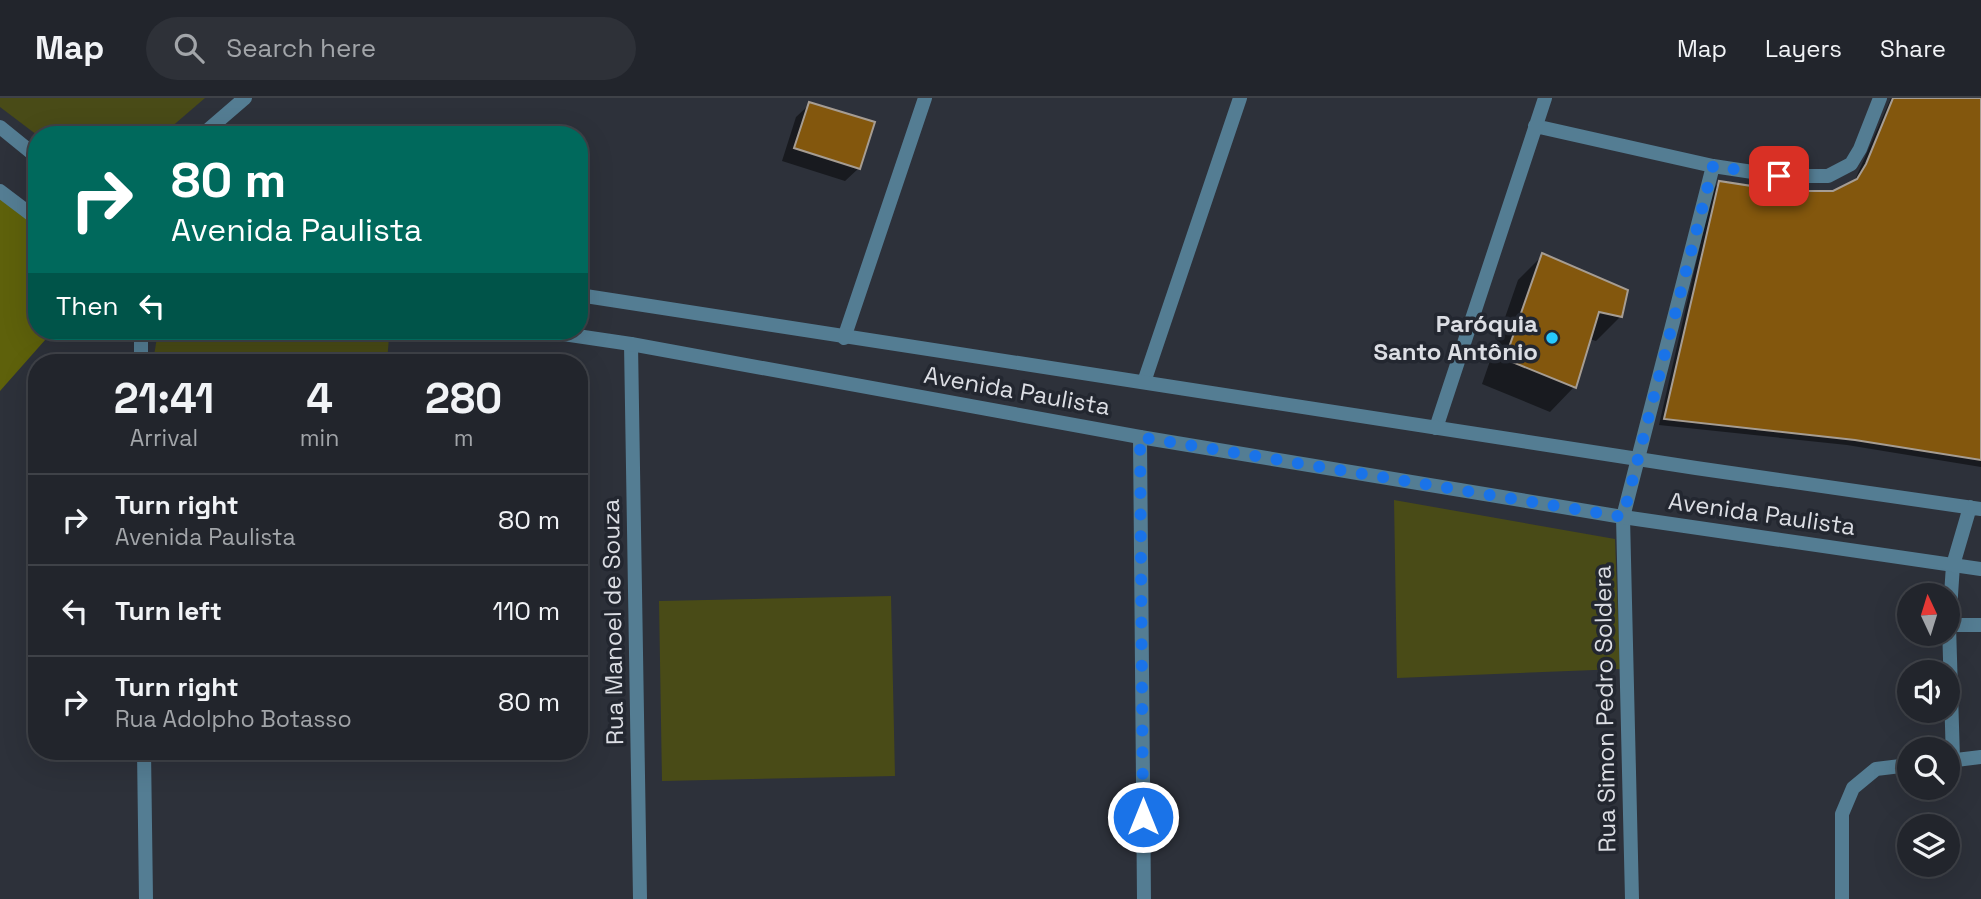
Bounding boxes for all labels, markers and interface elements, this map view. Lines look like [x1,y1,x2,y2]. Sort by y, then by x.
search box [146,17,636,80]
text: Map [35,27,104,69]
icon: search [170,29,208,67]
text: Search here [226,31,376,65]
text: Map [1677,33,1727,64]
text: Layers [1765,33,1842,64]
text: Share [1880,33,1946,64]
pin [1749,146,1809,206]
text: 80 m [171,149,286,211]
icon: right [56,154,147,245]
icon: arrive [1760,157,1798,195]
text: Avenida Paulista [171,210,422,250]
icon: left [133,287,171,325]
text: Then [56,289,119,323]
place label: Paróquia Santo Antônio [1373,308,1538,367]
marker: Paróquia Santo Antônio [1544,330,1560,346]
street label: Avenida Paulista [922,359,1113,422]
text: 21:41 [114,372,214,425]
text: 4 [306,372,333,425]
text: 280 [425,372,502,425]
text: Arrival [130,423,198,453]
text: min [300,423,339,453]
text: m [454,423,474,453]
street label: Avenida Paulista [1667,485,1858,542]
text: Turn right [115,488,239,522]
street label: Rua Manoel de Souza [595,498,630,745]
icon: right [56,501,94,539]
text: 80 m [498,503,560,537]
text: Avenida Paulista [115,522,296,552]
street label: Rua Simon Pedro Soldera [1586,565,1623,853]
north arrow [1897,583,1960,646]
map controls [1897,583,1960,877]
icon: left [56,592,94,630]
text: Turn left [115,594,222,628]
text: 110 m [493,594,560,628]
button: sound [1897,660,1960,723]
text: Turn right [115,670,239,704]
icon: right [56,683,94,721]
text: 80 m [498,685,560,719]
text: Rua Adolpho Botasso [115,704,352,734]
button: search [1897,737,1960,800]
position arrow [1106,780,1180,854]
button: layers [1897,814,1960,877]

